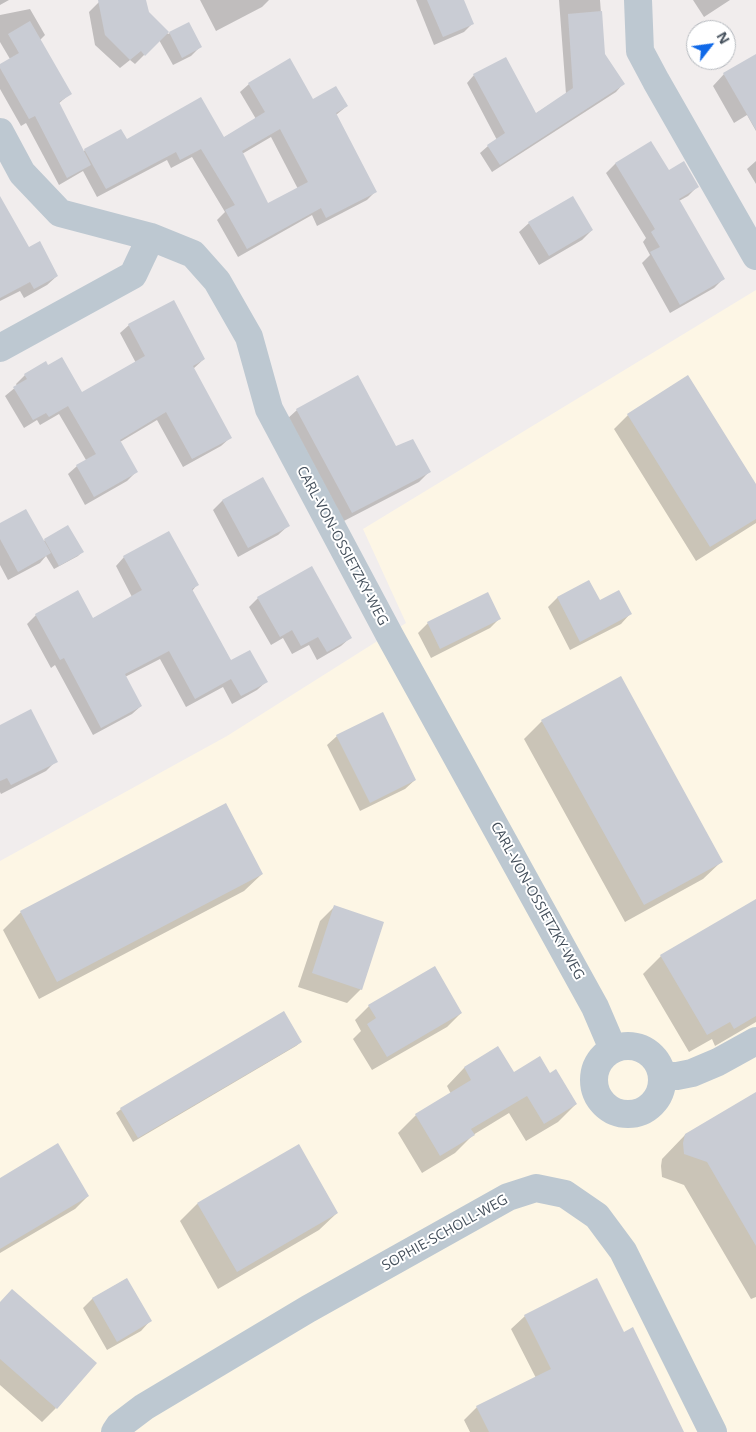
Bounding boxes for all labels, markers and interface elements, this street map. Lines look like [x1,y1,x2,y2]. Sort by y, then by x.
north arrow [686,20,736,70]
text: N [712,28,735,47]
street label: CARL-VON-OSSIETZKY-WEG [293,464,391,628]
street label: CARL-VON-OSSIETZKY-WEG [487,819,587,983]
street label: SOPHIE-SCHOLL-WEG [379,1191,511,1275]

